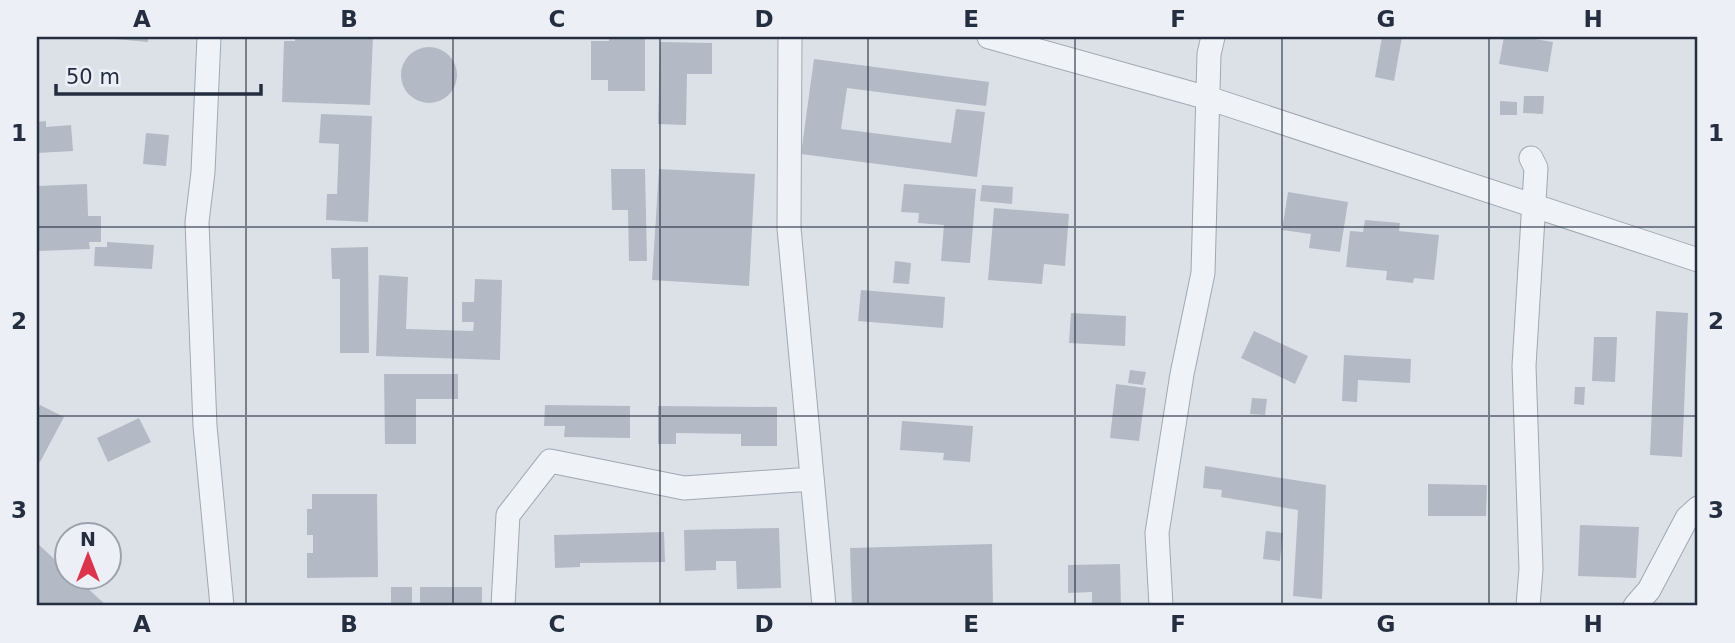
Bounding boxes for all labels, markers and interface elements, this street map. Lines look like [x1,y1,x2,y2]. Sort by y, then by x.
text: A [133,6,151,32]
text: B [340,6,358,32]
text: C [549,6,565,32]
text: D [754,6,774,32]
text: E [963,6,979,32]
text: F [1170,6,1186,32]
text: G [1377,6,1395,32]
text: H [1583,6,1603,32]
scale bar [56,52,261,96]
text: 50 m [66,65,120,89]
text: 1 [11,120,27,146]
text: 1 [1708,120,1724,146]
text: 2 [11,308,27,334]
text: 2 [1708,308,1724,334]
text: 3 [11,497,27,523]
text: 3 [1708,497,1724,523]
north arrow [52,520,122,590]
text: N [80,528,96,550]
text: A [133,611,151,637]
text: B [340,611,358,637]
text: C [549,611,565,637]
text: D [754,611,774,637]
text: E [963,611,979,637]
text: F [1170,611,1186,637]
text: G [1377,611,1395,637]
text: H [1583,611,1603,637]

